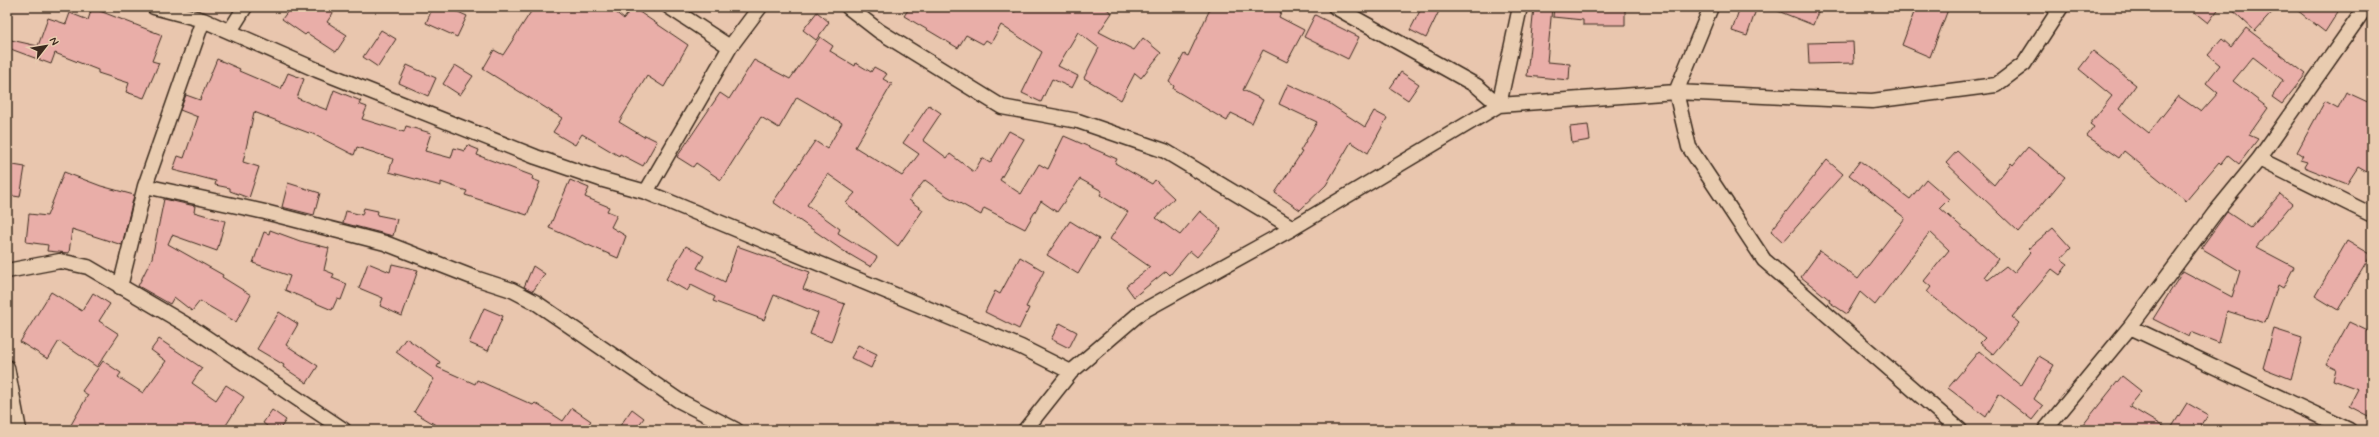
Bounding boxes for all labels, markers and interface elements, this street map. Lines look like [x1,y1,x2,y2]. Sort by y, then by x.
north arrow [26,26,66,66]
text: N [46,35,62,48]

